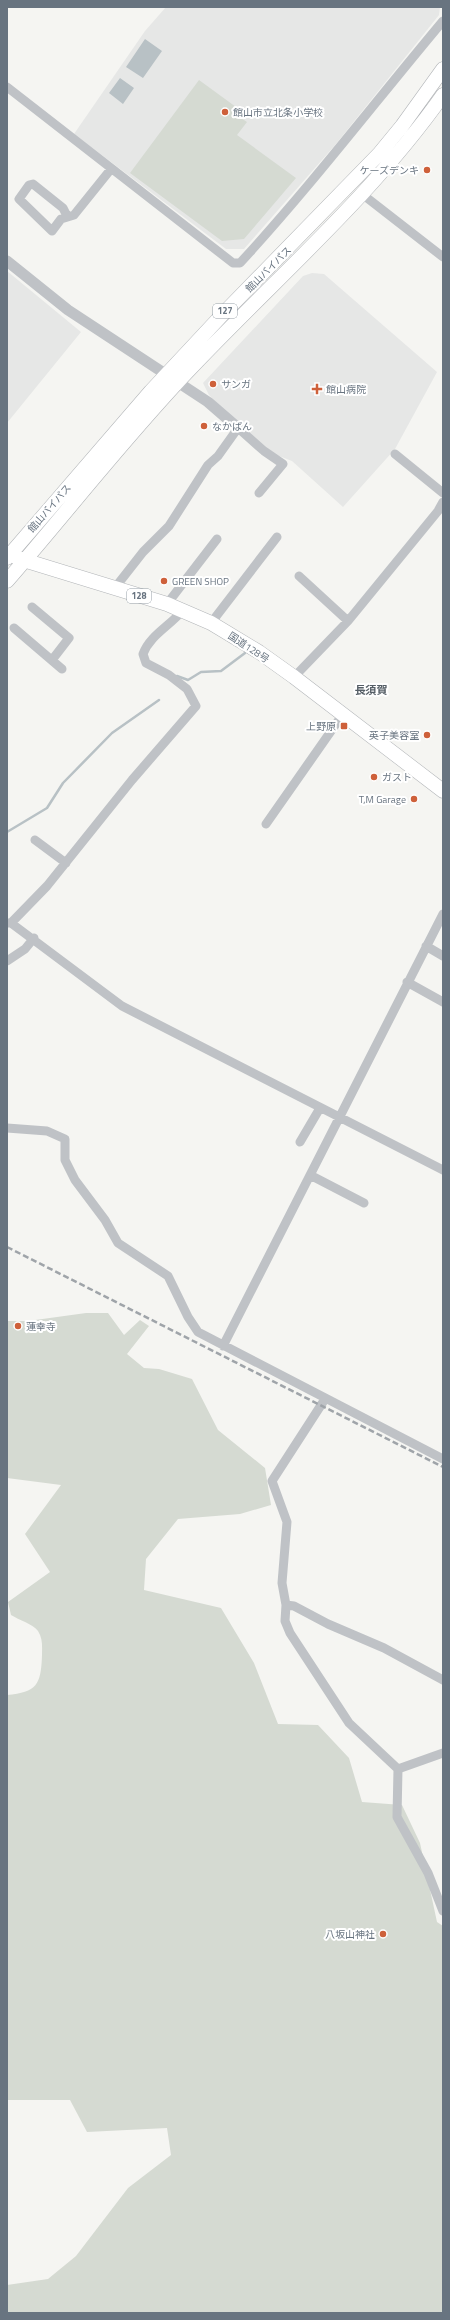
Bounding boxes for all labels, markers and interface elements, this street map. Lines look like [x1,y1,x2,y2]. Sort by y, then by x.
place label: 館山市立北条小学校 [233,105,323,120]
marker: 館山市立北条小学校 [220,107,230,117]
place label: ケーズデンキ [360,163,419,178]
marker: ケーズデンキ [422,165,432,175]
street label: 館山バイパス [242,243,295,296]
road number: 127 [213,304,237,318]
place label: サンガ [221,377,251,392]
marker: サンガ [208,379,218,389]
place label: 館山病院 [326,382,366,397]
marker: 館山病院 [311,383,323,395]
place label: なかぱん [212,419,252,434]
marker: なかぱん [199,421,209,431]
street label: 館山バイパス [24,481,75,536]
place label: GREEN SHOP [172,574,229,589]
marker: GREEN SHOP [159,576,169,586]
road number: 128 [127,589,151,603]
street label: 国道128号 [225,628,272,666]
district label: 長須賀 [355,682,388,698]
place label: 上野原 [306,719,336,734]
marker: 上野原 [339,721,349,731]
place label: 英子美容室 [369,728,419,743]
marker: 英子美容室 [422,730,432,740]
place label: ガスト [382,770,412,785]
marker: ガスト [369,772,379,782]
place label: T,M Garage [359,792,406,807]
marker: T,M Garage [409,794,419,804]
place label: 蓮幸寺 [26,1319,56,1334]
marker: 蓮幸寺 [13,1321,23,1331]
place label: 八坂山神社 [325,1927,375,1942]
marker: 八坂山神社 [378,1929,388,1939]

